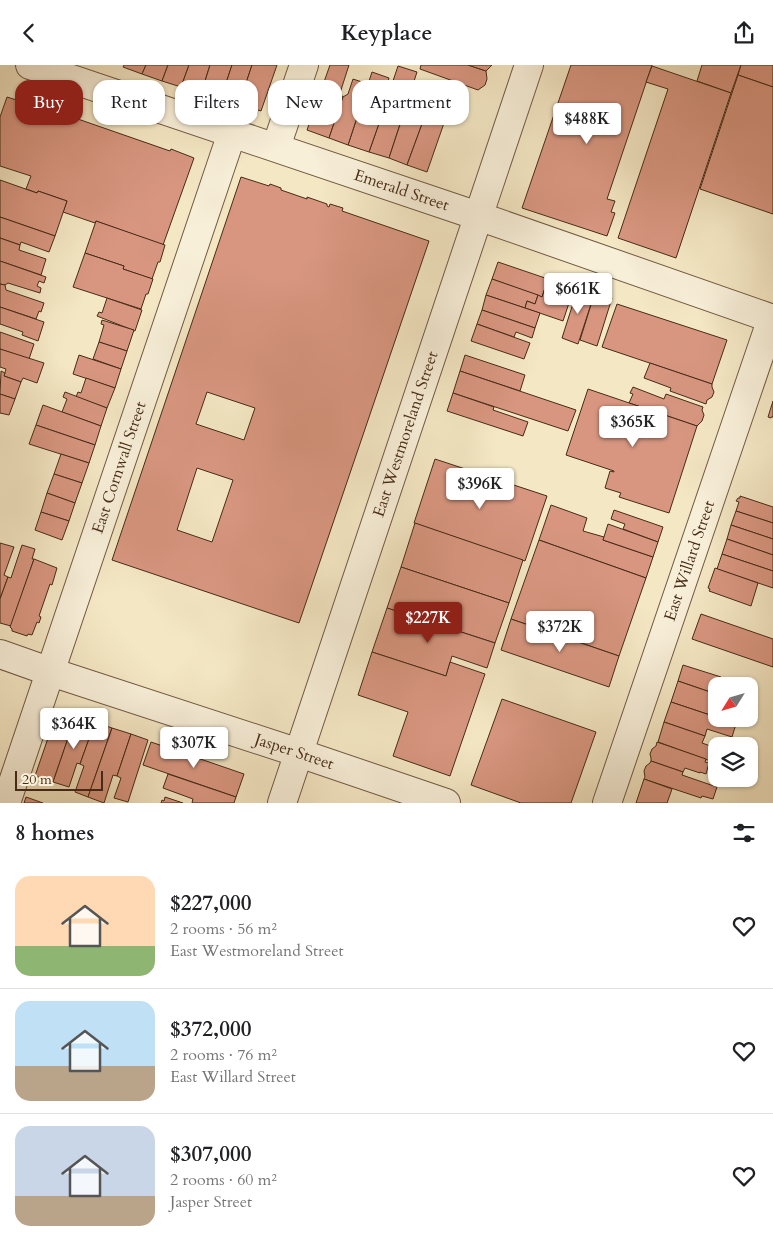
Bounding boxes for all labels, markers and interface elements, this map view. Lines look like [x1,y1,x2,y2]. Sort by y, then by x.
text: Keyplace [341,18,432,48]
icon: back [15,19,43,47]
icon: share [730,19,758,47]
chip: Buy [15,80,83,125]
chip: Rent [93,80,165,125]
chip: Filters [175,80,258,125]
chip: New [268,80,342,125]
chip: Apartment [352,80,469,125]
pin: $488K [552,103,622,145]
text: $488K [564,108,610,130]
street label: Emerald Street [351,164,452,216]
pin: $661K [543,273,613,315]
text: $661K [555,278,601,300]
street label: East Westmoreland Street [367,348,443,520]
street label: East Cornwall Street [87,399,152,536]
pin: $365K [598,405,668,448]
text: $365K [610,411,656,433]
pin: $396K [445,467,515,510]
text: $396K [457,473,503,495]
street label: East Willard Street [659,497,720,624]
pin: $227K [393,601,463,644]
text: $227K [405,607,451,629]
pin: $372K [525,611,595,653]
text: $372K [537,616,583,638]
north arrow [708,677,758,727]
map controls [708,677,758,787]
pin: $364K [39,707,109,750]
text: $364K [51,713,97,735]
pin: $307K [159,727,229,769]
street label: Jasper Street [250,728,337,775]
text: $307K [171,732,217,754]
button: layers [708,737,758,787]
scale bar [15,768,102,791]
text: 20 m [22,770,52,789]
text: 8 homes [15,819,94,848]
icon: filters [730,819,758,847]
text: $227,000 [170,889,251,918]
icon: home [55,896,115,956]
icon: heart [730,912,758,940]
text: 2 rooms · 56 m² [170,918,277,940]
text: East Westmoreland Street [170,940,344,962]
text: $372,000 [170,1015,251,1044]
icon: home [55,1021,115,1081]
icon: heart [730,1037,758,1065]
text: 2 rooms · 76 m² [170,1044,277,1066]
text: East Willard Street [170,1066,296,1088]
text: $307,000 [170,1140,251,1169]
icon: home [55,1146,115,1206]
icon: heart [730,1162,758,1190]
text: 2 rooms · 60 m² [170,1169,277,1191]
text: Jasper Street [170,1191,252,1213]

